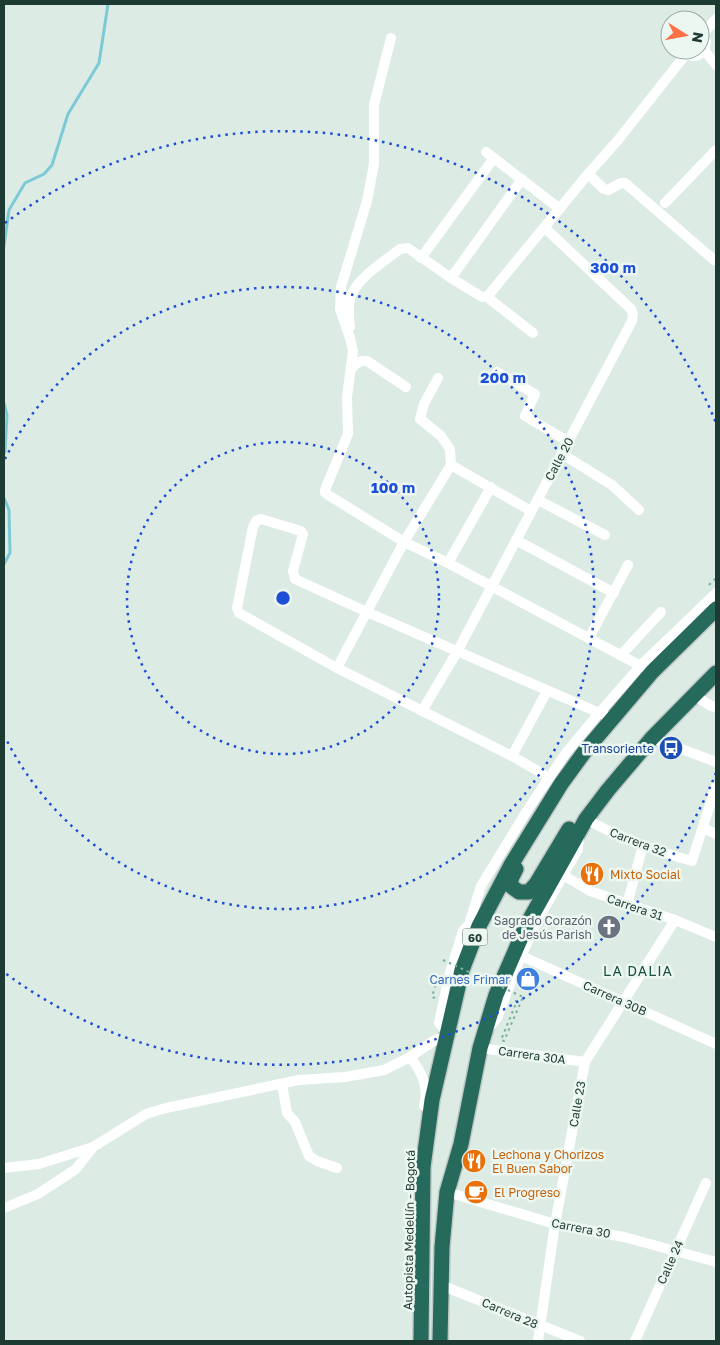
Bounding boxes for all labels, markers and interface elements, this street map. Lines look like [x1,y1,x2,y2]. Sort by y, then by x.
north arrow [660,10,710,60]
text: N [689,31,708,44]
text: 300 m [590,258,636,276]
text: 200 m [480,368,526,386]
street label: Calle 20 [541,435,577,483]
text: 100 m [371,478,415,496]
centre of rings [274,589,292,607]
bus stop icon: Transoriente [658,735,684,761]
place label: Transoriente [581,741,654,756]
street label: Carrera 32 [608,824,668,860]
restaurant icon: Mixto Social [579,861,605,887]
place label: Mixto Social [610,867,681,882]
street label: Carrera 31 [605,890,665,924]
place label: Sagrado Corazón de Jesús Parish [494,913,592,942]
church icon: Sagrado Corazón de Jesús Parish [596,914,622,940]
road number: 60 [462,929,488,946]
district label: LA DALIA [603,962,673,979]
shop icon: Carnes Frimar [515,966,541,992]
place label: Carnes Frimar [430,972,510,987]
street label: Carrera 30B [581,977,649,1019]
street label: Carrera 30A [497,1043,567,1067]
street label: Calle 23 [566,1080,588,1128]
place label: Lechona y Chorizos El Buen Sabor [492,1147,604,1176]
restaurant icon: Lechona y Chorizos El Buen Sabor [461,1148,487,1174]
street label: Autopista Medellín - Bogotá [400,1150,418,1310]
cafe icon: El Progreso [463,1179,489,1205]
place label: El Progreso [494,1185,560,1200]
street label: Carrera 30 [550,1215,612,1241]
street label: Calle 24 [654,1238,686,1286]
street label: Carrera 28 [480,1294,540,1332]

